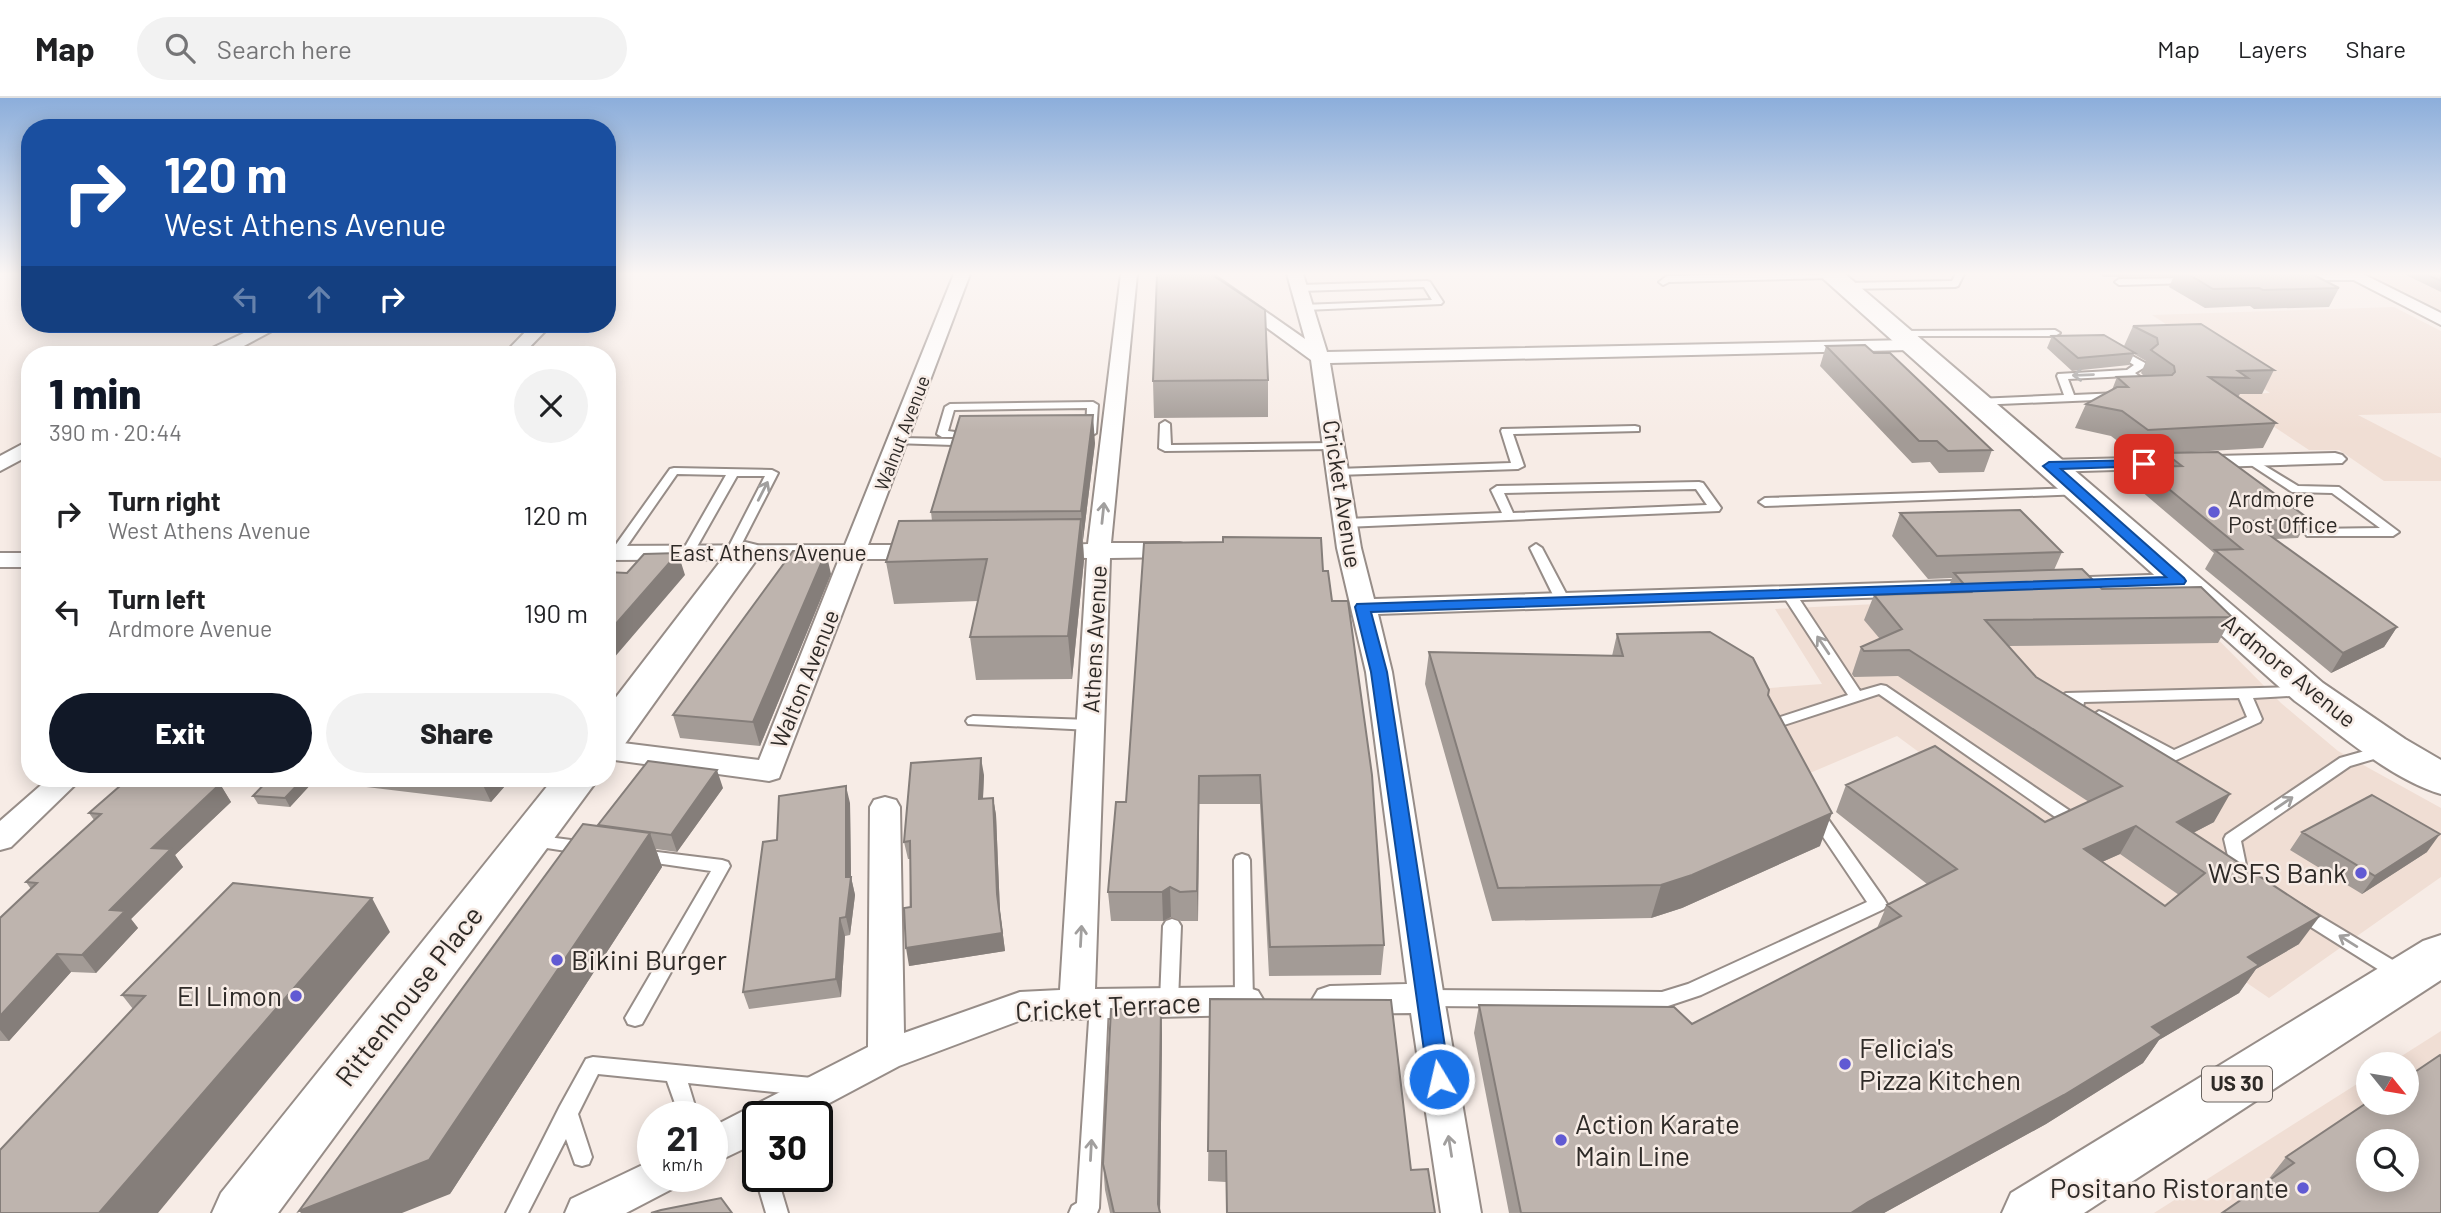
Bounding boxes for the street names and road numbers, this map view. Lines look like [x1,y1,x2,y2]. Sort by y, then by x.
street label: Walnut Avenue [869,372,934,494]
street label: Cricket Avenue [1317,418,1369,570]
street label: East Athens Avenue [669,538,867,566]
street label: Athens Avenue [1076,564,1112,713]
street label: Walton Avenue [764,605,845,752]
street label: Ardmore Avenue [2217,608,2362,733]
street label: Rittenhouse Place [327,898,489,1093]
street label: Cricket Terrace [1014,984,1202,1028]
road number: US 30 [2202,1066,2272,1102]

